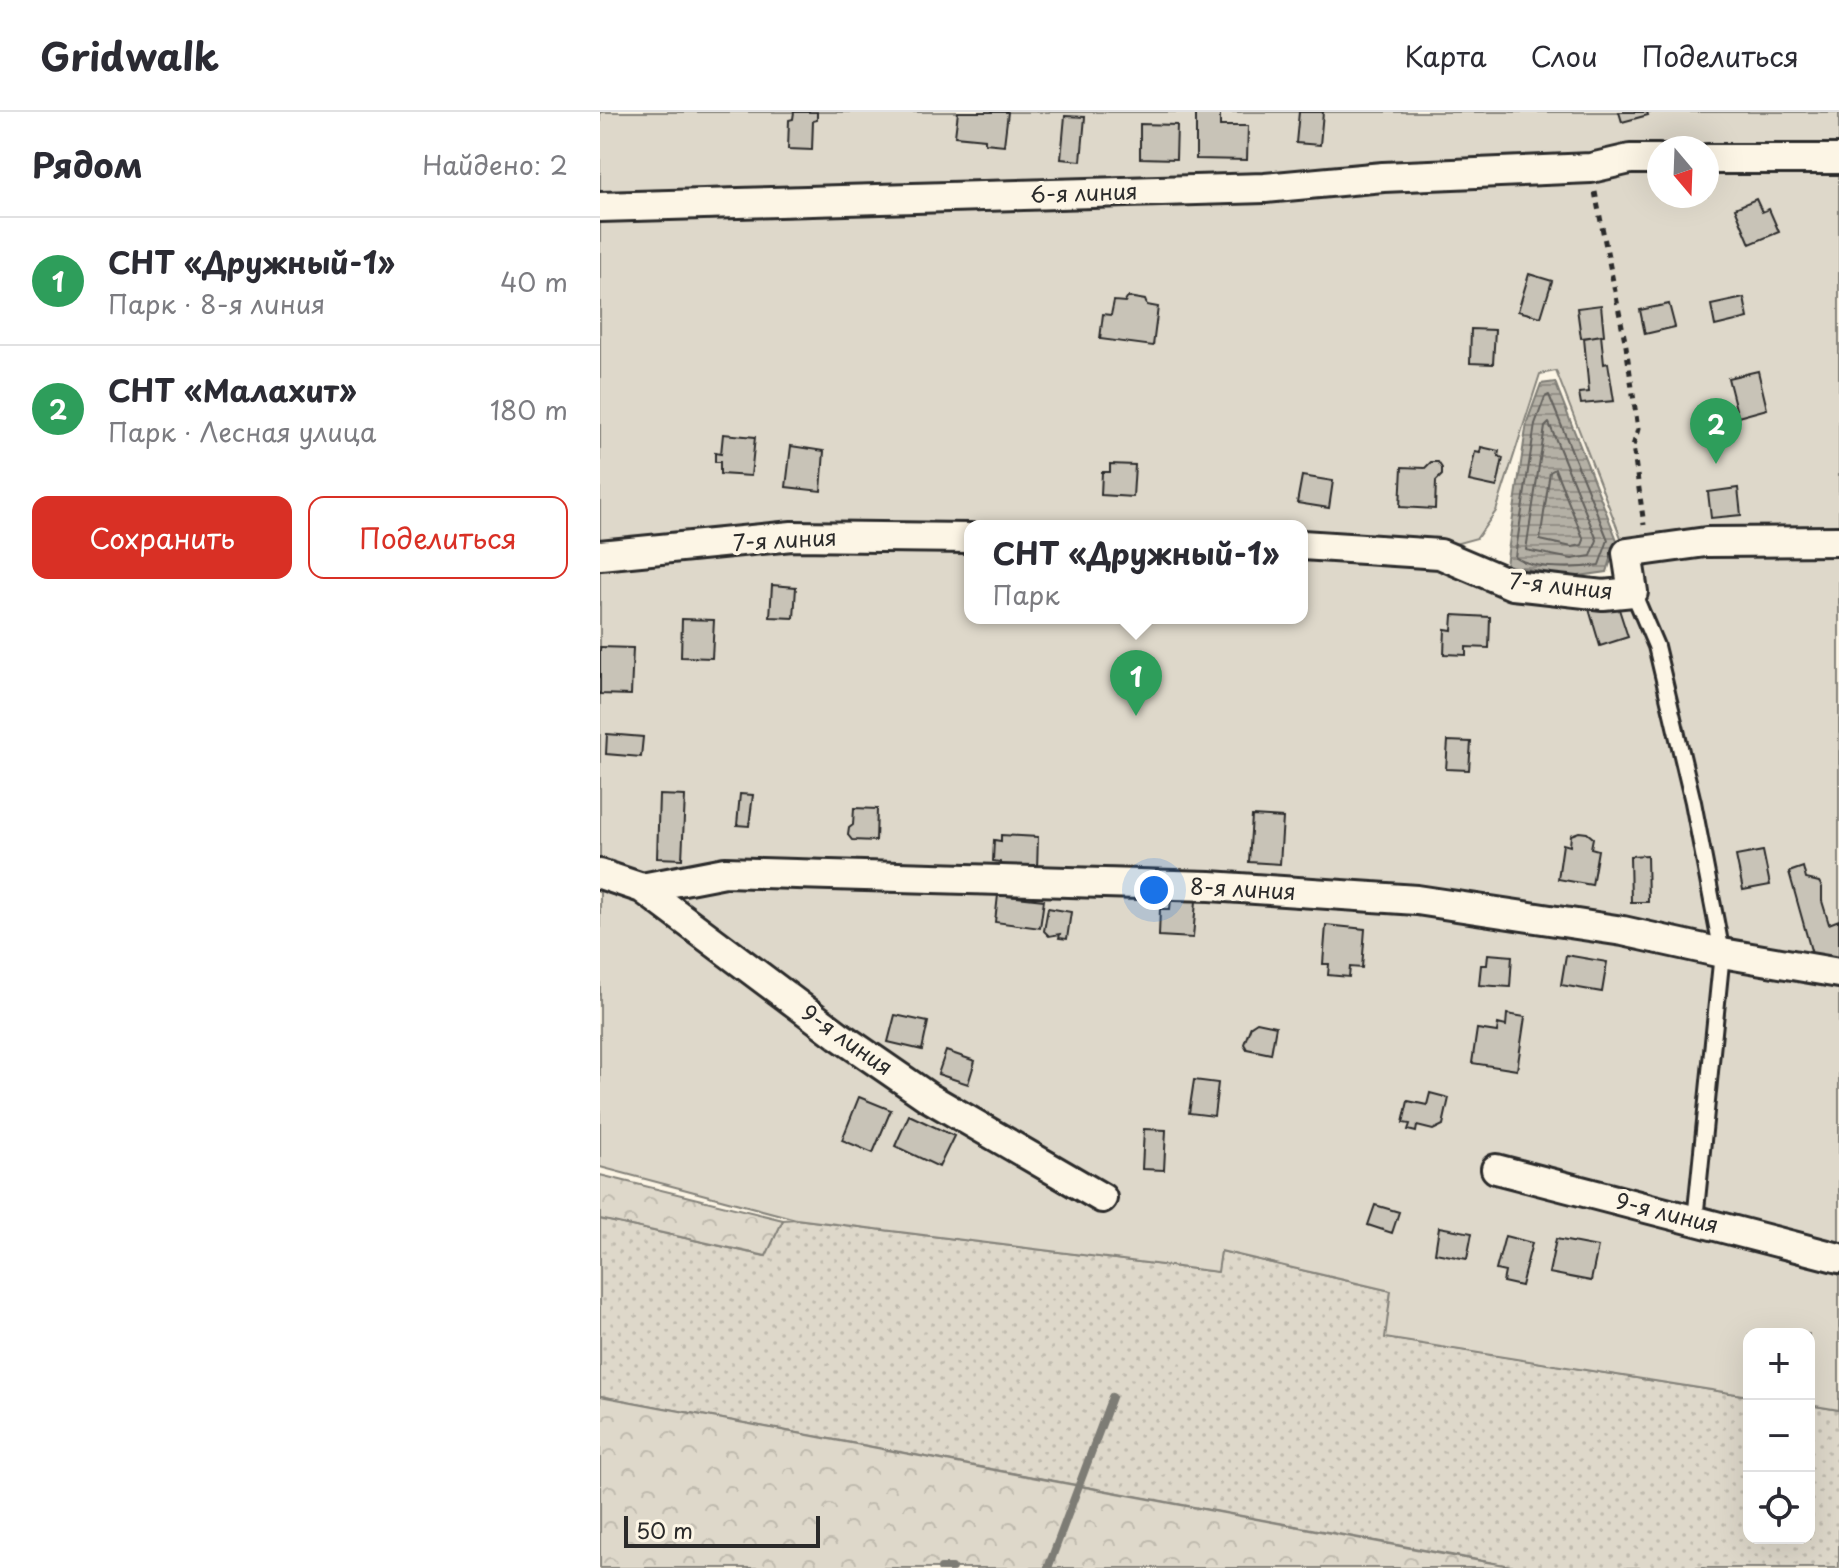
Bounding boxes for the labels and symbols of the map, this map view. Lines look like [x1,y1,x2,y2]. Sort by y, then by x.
north arrow [1647,136,1719,208]
street label: 6-я линия [1030,173,1138,210]
pin: 2 [1690,398,1742,464]
street label: 7-я линия [732,519,838,558]
street label: 7-я линия [1508,563,1614,606]
pin: 1 [1110,650,1162,716]
street label: 8-я линия [1189,868,1297,907]
your location [1134,870,1174,910]
street label: 9-я линия [795,995,900,1082]
street label: 9-я линия [1612,1183,1722,1240]
scale bar [624,1512,820,1548]

